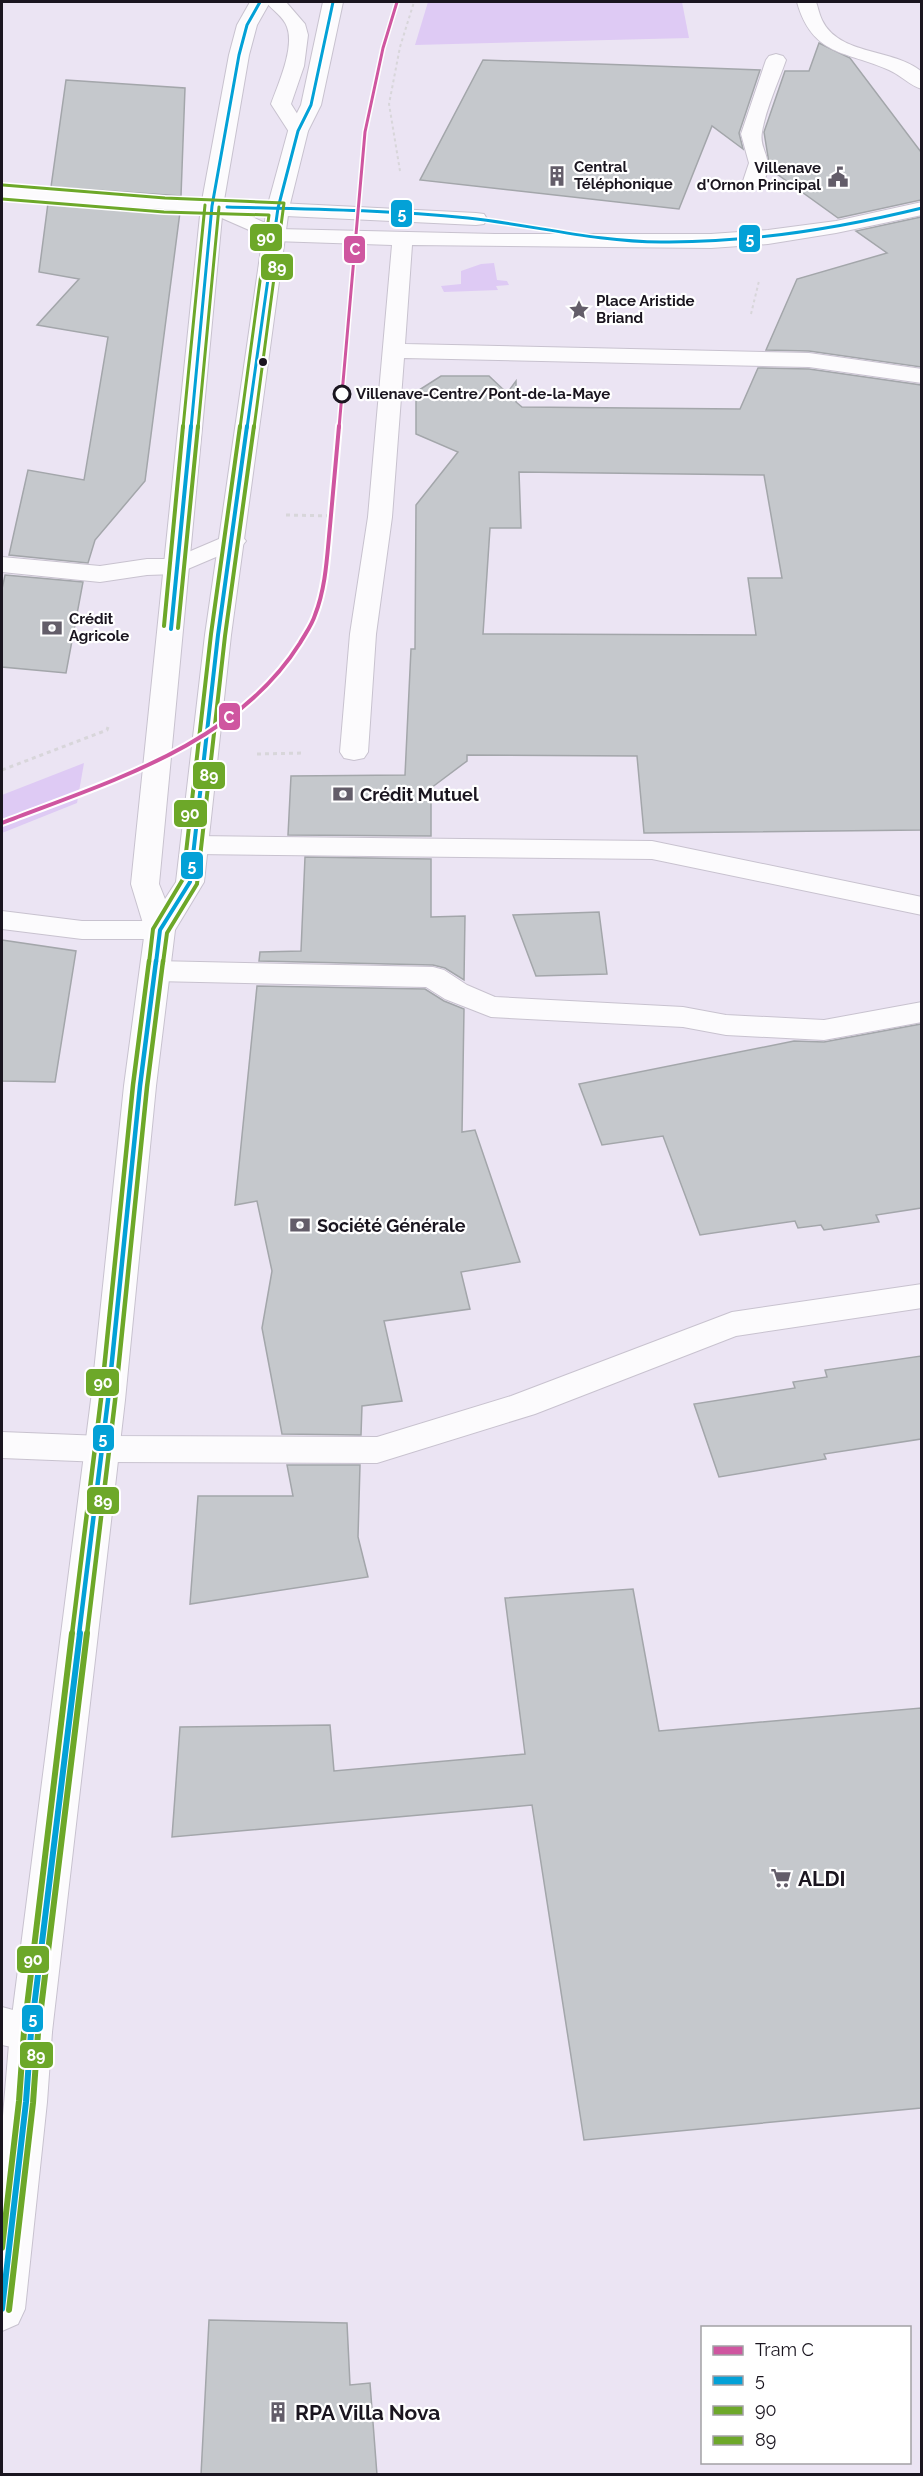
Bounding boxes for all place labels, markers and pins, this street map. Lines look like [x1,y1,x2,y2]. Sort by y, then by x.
place label: Central Téléphonique [574,158,673,193]
place label: Villenave d'Ornon Principal [697,159,821,194]
building icon: Central Téléphonique [545,164,569,188]
public building icon: Villenave d'Ornon Principal [826,165,850,189]
place label: Place Aristide Briand [596,292,695,327]
place icon: Place Aristide Briand [567,298,591,322]
unlabelled marker [257,356,269,368]
marker: Villenave-Centre/Pont-de-la-Maye [333,385,351,403]
place label: Villenave-Centre/Pont-de-la-Maye [356,385,610,403]
place label: Crédit Agricole [69,610,129,645]
bank icon: Crédit Agricole [40,616,64,640]
bank icon: Crédit Mutuel [331,782,355,806]
place label: Crédit Mutuel [360,784,479,805]
bank icon: Société Générale [288,1213,312,1237]
place label: Société Générale [317,1215,466,1236]
supermarket icon: ALDI [769,1866,793,1890]
place label: ALDI [798,1866,845,1891]
building icon: RPA Villa Nova [266,2400,290,2424]
place label: RPA Villa Nova [295,2400,440,2425]

